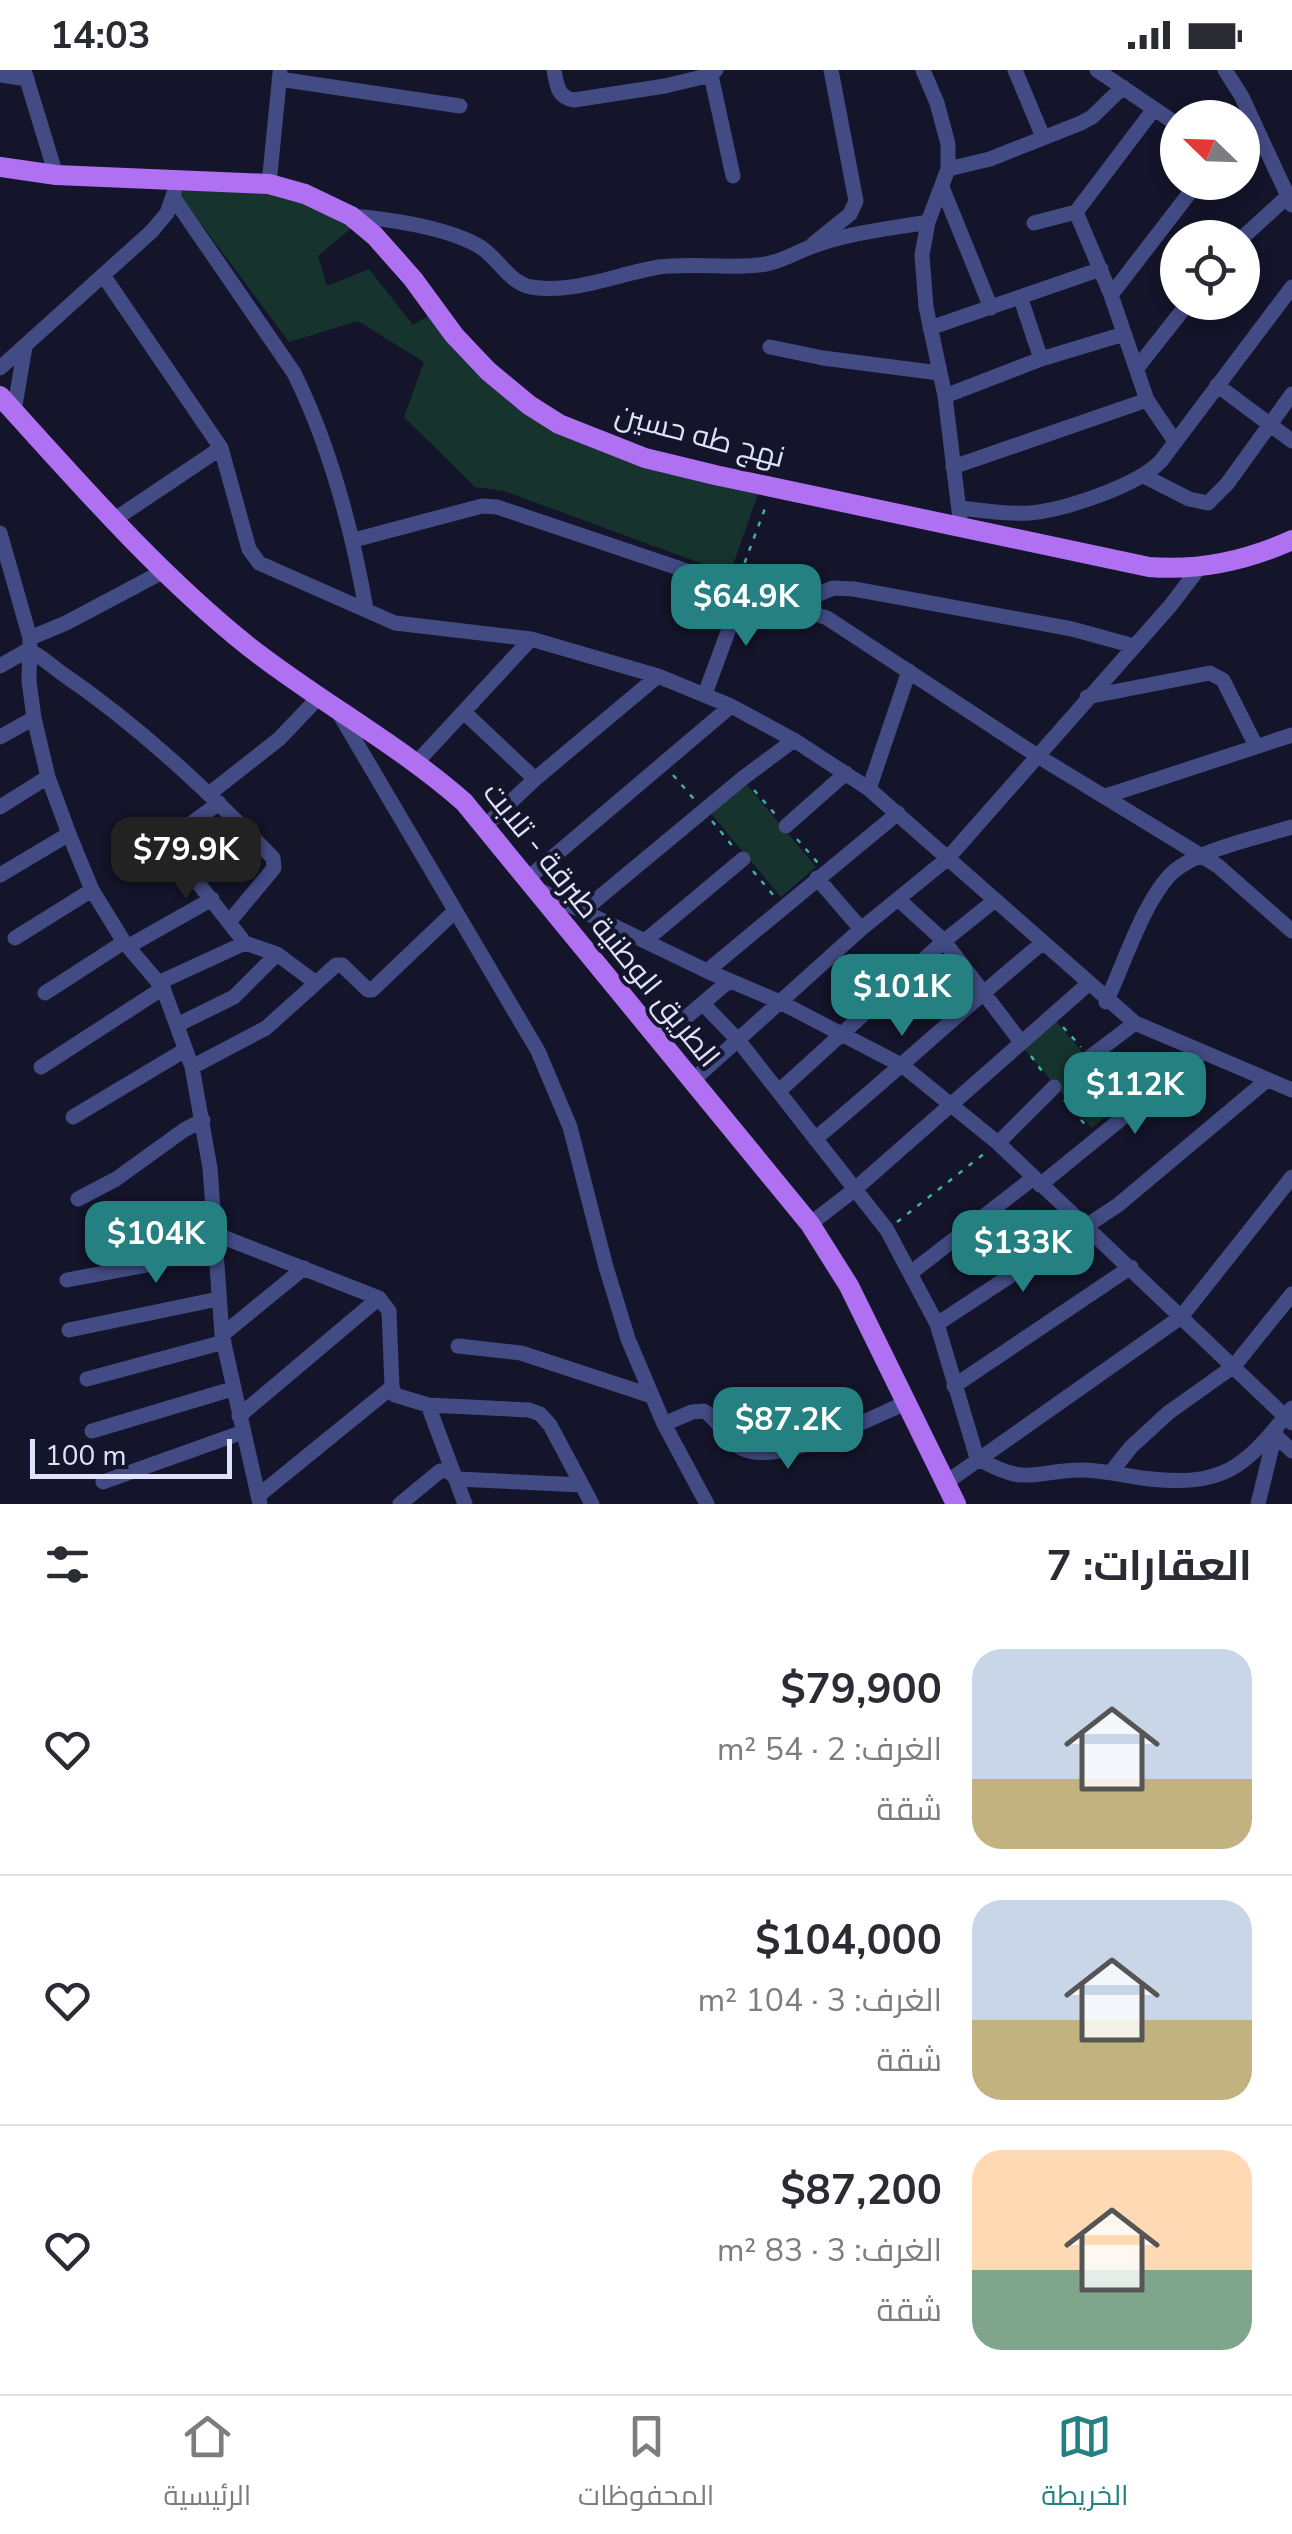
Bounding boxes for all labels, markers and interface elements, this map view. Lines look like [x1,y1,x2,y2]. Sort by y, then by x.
text: 14:03 [50,10,151,61]
north arrow [1160,100,1260,200]
map controls [1160,100,1260,320]
button: locate [1160,220,1260,320]
street label: نهج طه حسين [611,394,789,478]
pin: $64.9K [665,564,827,649]
text: $64.9K [693,575,799,618]
street label: الطريق الوطنية طبرقة - تلابت [473,774,729,1076]
pin: $79.9K [105,817,267,902]
text: $79.9K [133,828,239,871]
pin: $101K [832,954,972,1039]
text: $101K [853,965,951,1008]
pin: $112K [1065,1052,1205,1137]
text: $112K [1086,1063,1184,1106]
pin: $104K [86,1201,226,1286]
pin: $133K [953,1210,1093,1295]
text: $104K [107,1212,205,1255]
text: $133K [974,1221,1072,1264]
pin: $87.2K [707,1387,869,1472]
text: $87.2K [735,1398,841,1441]
scale bar [30,1434,232,1478]
text: 100 m [45,1437,127,1475]
icon: filters [40,1537,95,1592]
text: العقارات: 7 [1047,1538,1252,1595]
text: $79,900 [780,1661,942,1718]
icon: home [1052,1689,1172,1809]
icon: heart [40,1722,95,1777]
text: الغرف: 2 · 54 m² [717,1728,942,1771]
text: شقة [877,1788,942,1831]
text: $104,000 [755,1912,942,1969]
icon: home [1052,1940,1172,2060]
icon: heart [40,1973,95,2028]
text: الغرف: 3 · 104 m² [698,1979,942,2022]
text: شقة [877,2039,942,2082]
text: $87,200 [780,2162,942,2219]
icon: home [1052,2190,1172,2310]
icon: heart [40,2223,95,2278]
text: الغرف: 3 · 83 m² [717,2229,942,2272]
text: شقة [877,2289,942,2332]
tab: الرئيسية [163,2409,251,2521]
tab: المحفوظات [578,2409,714,2521]
tab: الخريطة [1041,2409,1129,2521]

